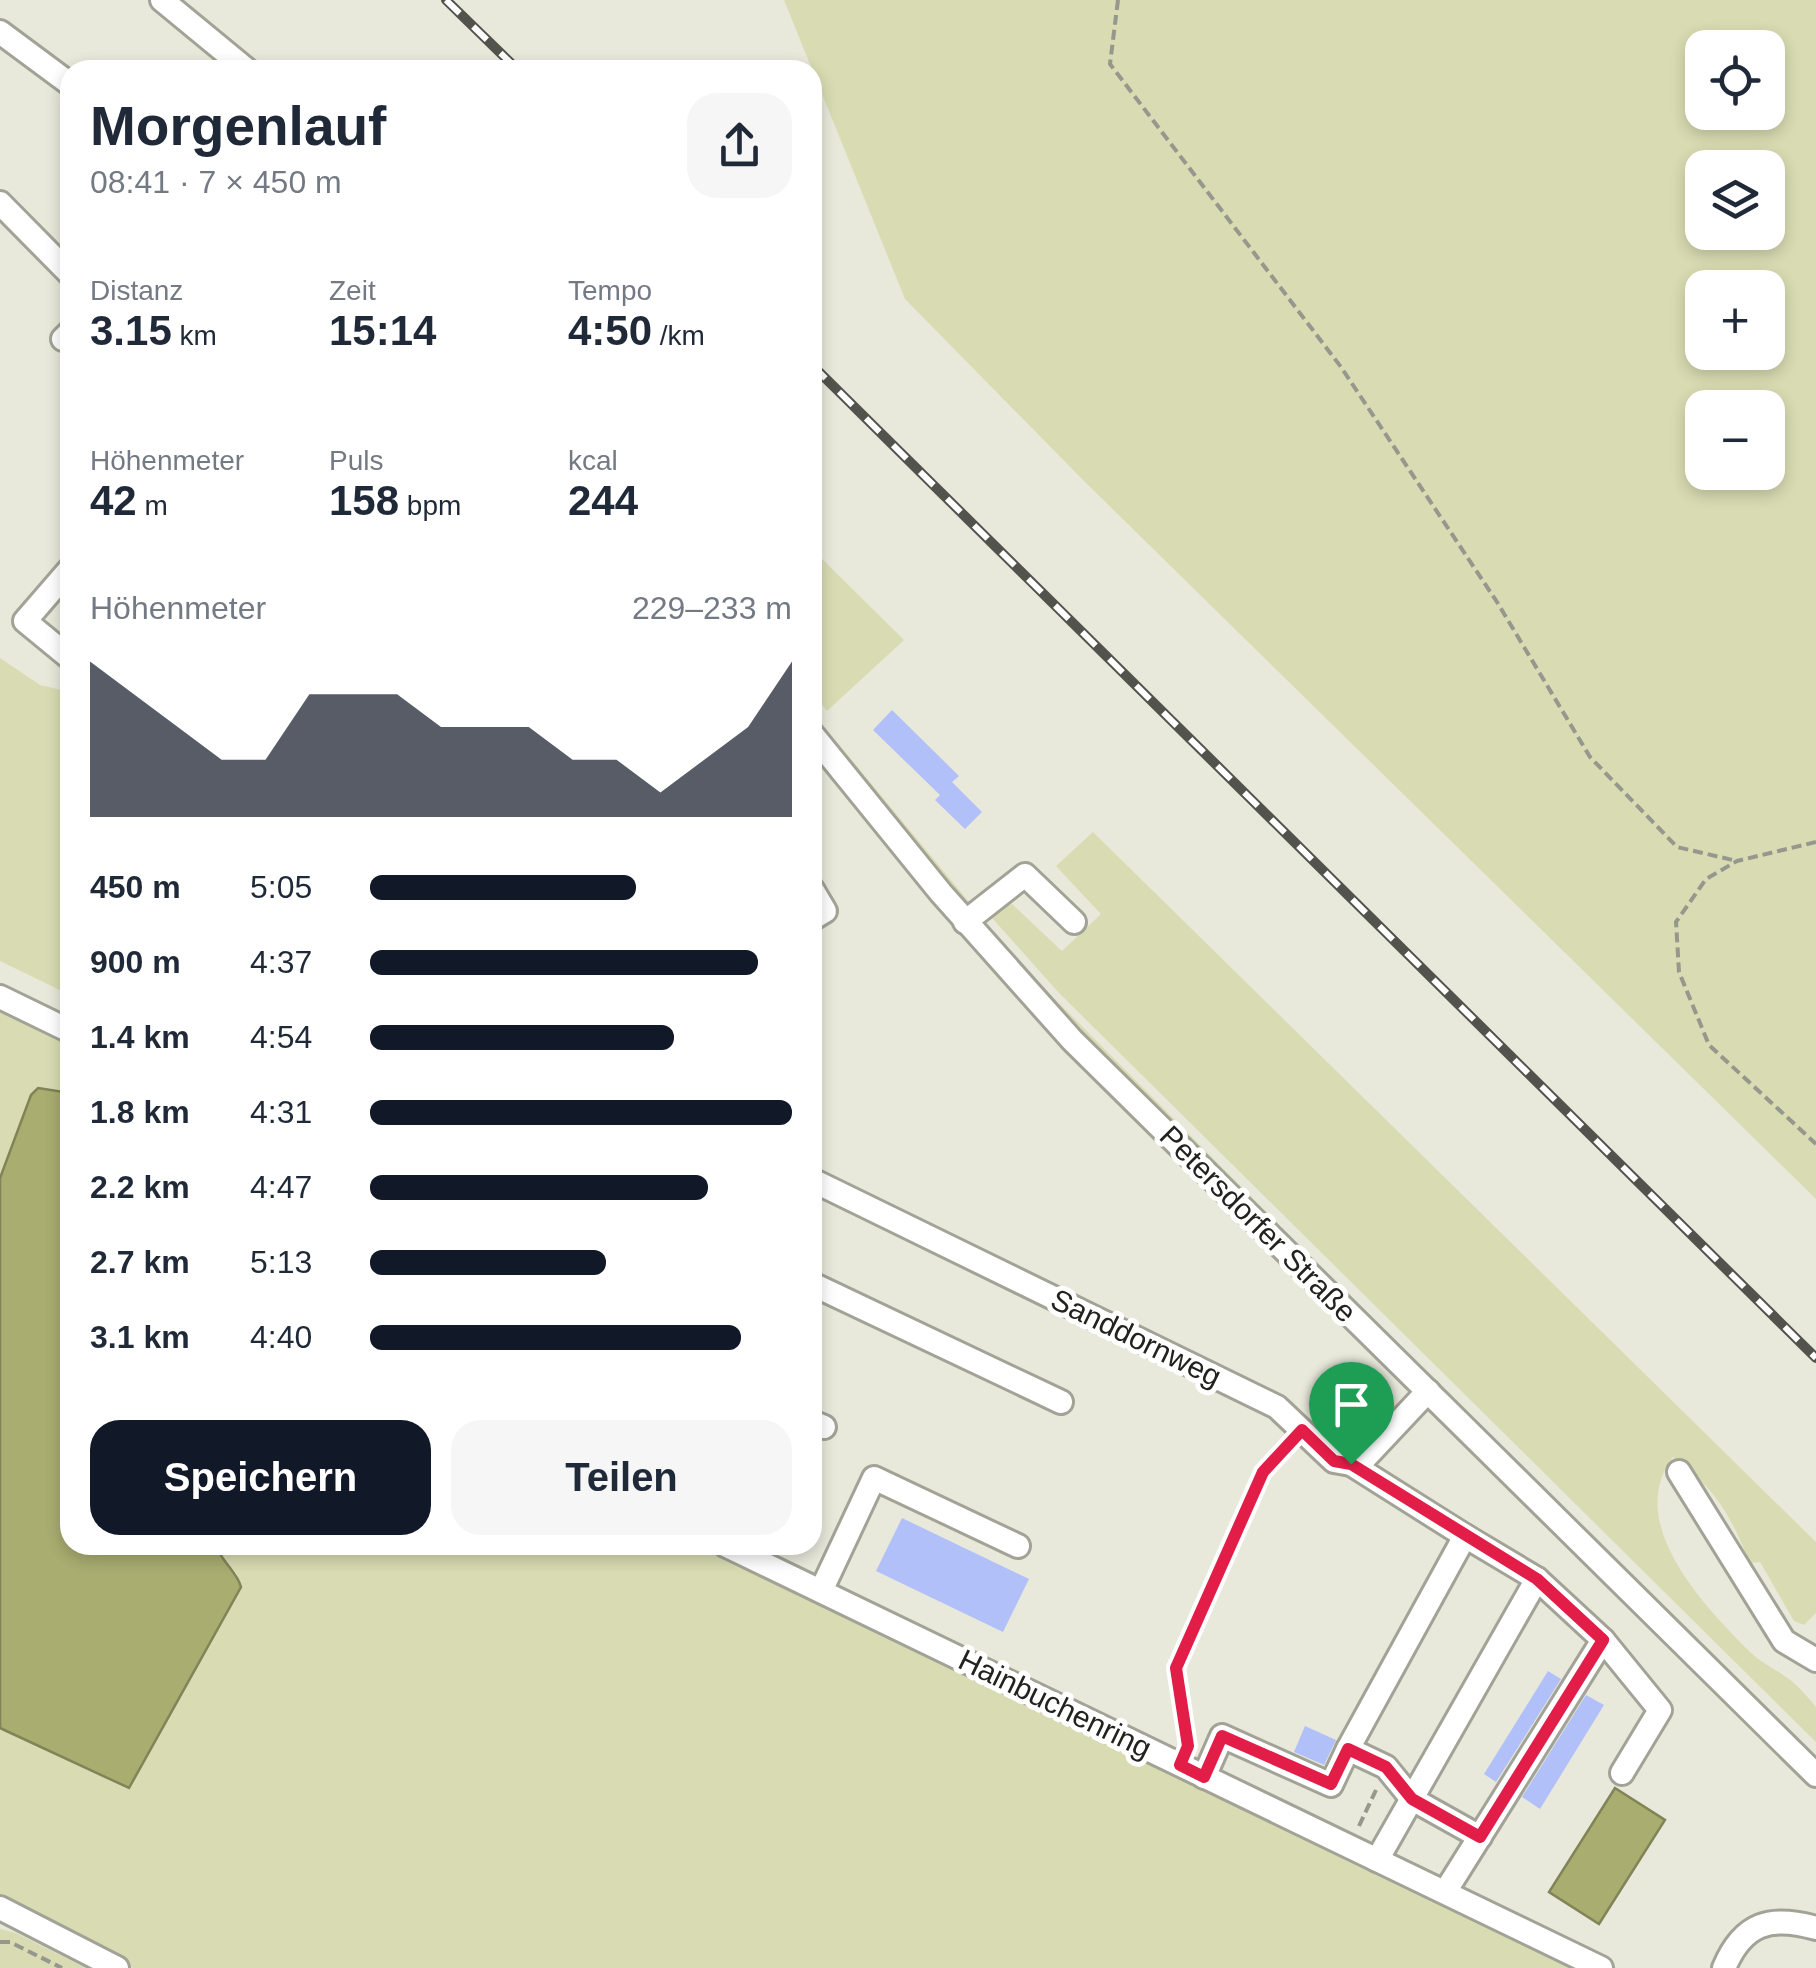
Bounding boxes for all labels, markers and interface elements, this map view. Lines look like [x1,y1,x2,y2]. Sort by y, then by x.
map controls [1685,30,1785,490]
button: locate [1685,30,1785,130]
button: share [687,93,792,198]
text: Morgenlauf [90,95,386,157]
button: layers [1685,150,1785,250]
text: 08:41 · 7 × 450 m [90,164,342,200]
button: + [1685,270,1785,370]
text: Distanz [90,275,183,306]
text: Zeit [329,275,376,306]
text: Tempo [568,275,652,306]
text: 3.15 [90,307,172,354]
text: 15:14 [329,307,436,354]
text: 4:50 [568,307,652,354]
text: km [172,320,217,351]
text: /km [652,320,705,351]
button: − [1685,390,1785,490]
text: Höhenmeter [90,445,244,476]
text: Puls [329,445,383,476]
text: kcal [568,445,618,476]
text: 42 [90,477,137,524]
text: 158 [329,477,399,524]
text: 244 [568,477,638,524]
text: m [137,490,168,521]
text: bpm [399,490,461,521]
text: Höhenmeter [90,590,266,626]
text: 229–233 m [632,590,792,626]
text: 450 m [90,869,181,905]
text: 5:05 [250,869,312,905]
text: 900 m [90,944,181,980]
text: 4:37 [250,944,312,980]
text: 1.4 km [90,1019,190,1055]
text: 4:54 [250,1019,312,1055]
text: 1.8 km [90,1094,190,1130]
text: 4:31 [250,1094,312,1130]
street label: Petersdorfer Straße [1154,1119,1363,1328]
text: 2.2 km [90,1169,190,1205]
text: 4:47 [250,1169,312,1205]
text: 2.7 km [90,1244,190,1280]
text: 5:13 [250,1244,312,1280]
street label: Sanddornweg [1046,1282,1227,1393]
text: 3.1 km [90,1319,190,1355]
text: 4:40 [250,1319,312,1355]
pin [1309,1362,1394,1465]
icon: arrive [1324,1377,1379,1432]
button: Speichern [90,1420,431,1535]
button: Teilen [451,1420,792,1535]
street label: Hainbuchenring [954,1643,1157,1764]

